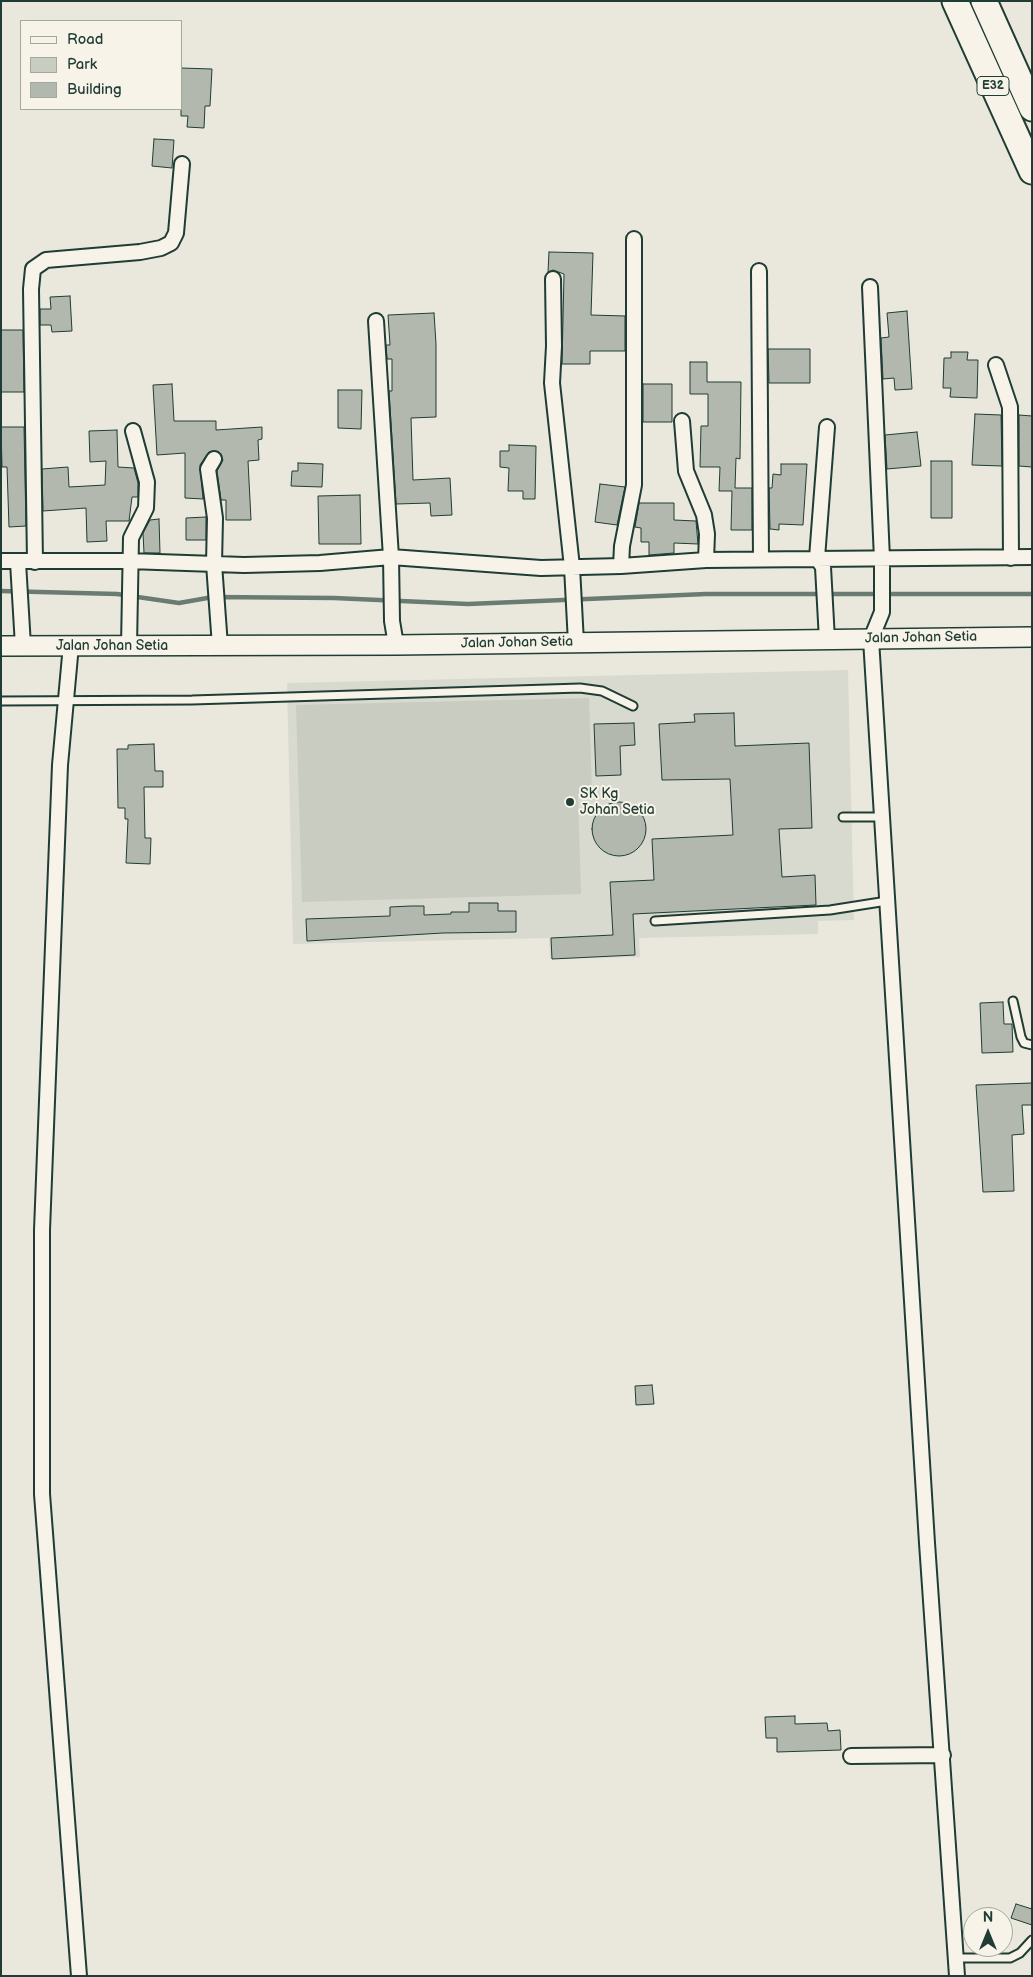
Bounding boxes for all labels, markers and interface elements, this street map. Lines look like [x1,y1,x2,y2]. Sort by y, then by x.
legend [20,20,182,110]
text: Road [67,30,103,49]
text: Park [67,55,97,74]
road number: E32 [977,76,1009,95]
text: Building [67,80,122,99]
street label: Jalan Johan Setia [865,629,977,647]
street label: Jalan Johan Setia [461,634,573,652]
street label: Jalan Johan Setia [56,638,168,654]
place label: SK Kg Johan Setia [580,786,655,819]
marker: SK Kg Johan Setia [564,796,576,808]
north arrow [963,1907,1013,1957]
text: N [983,1909,993,1926]

